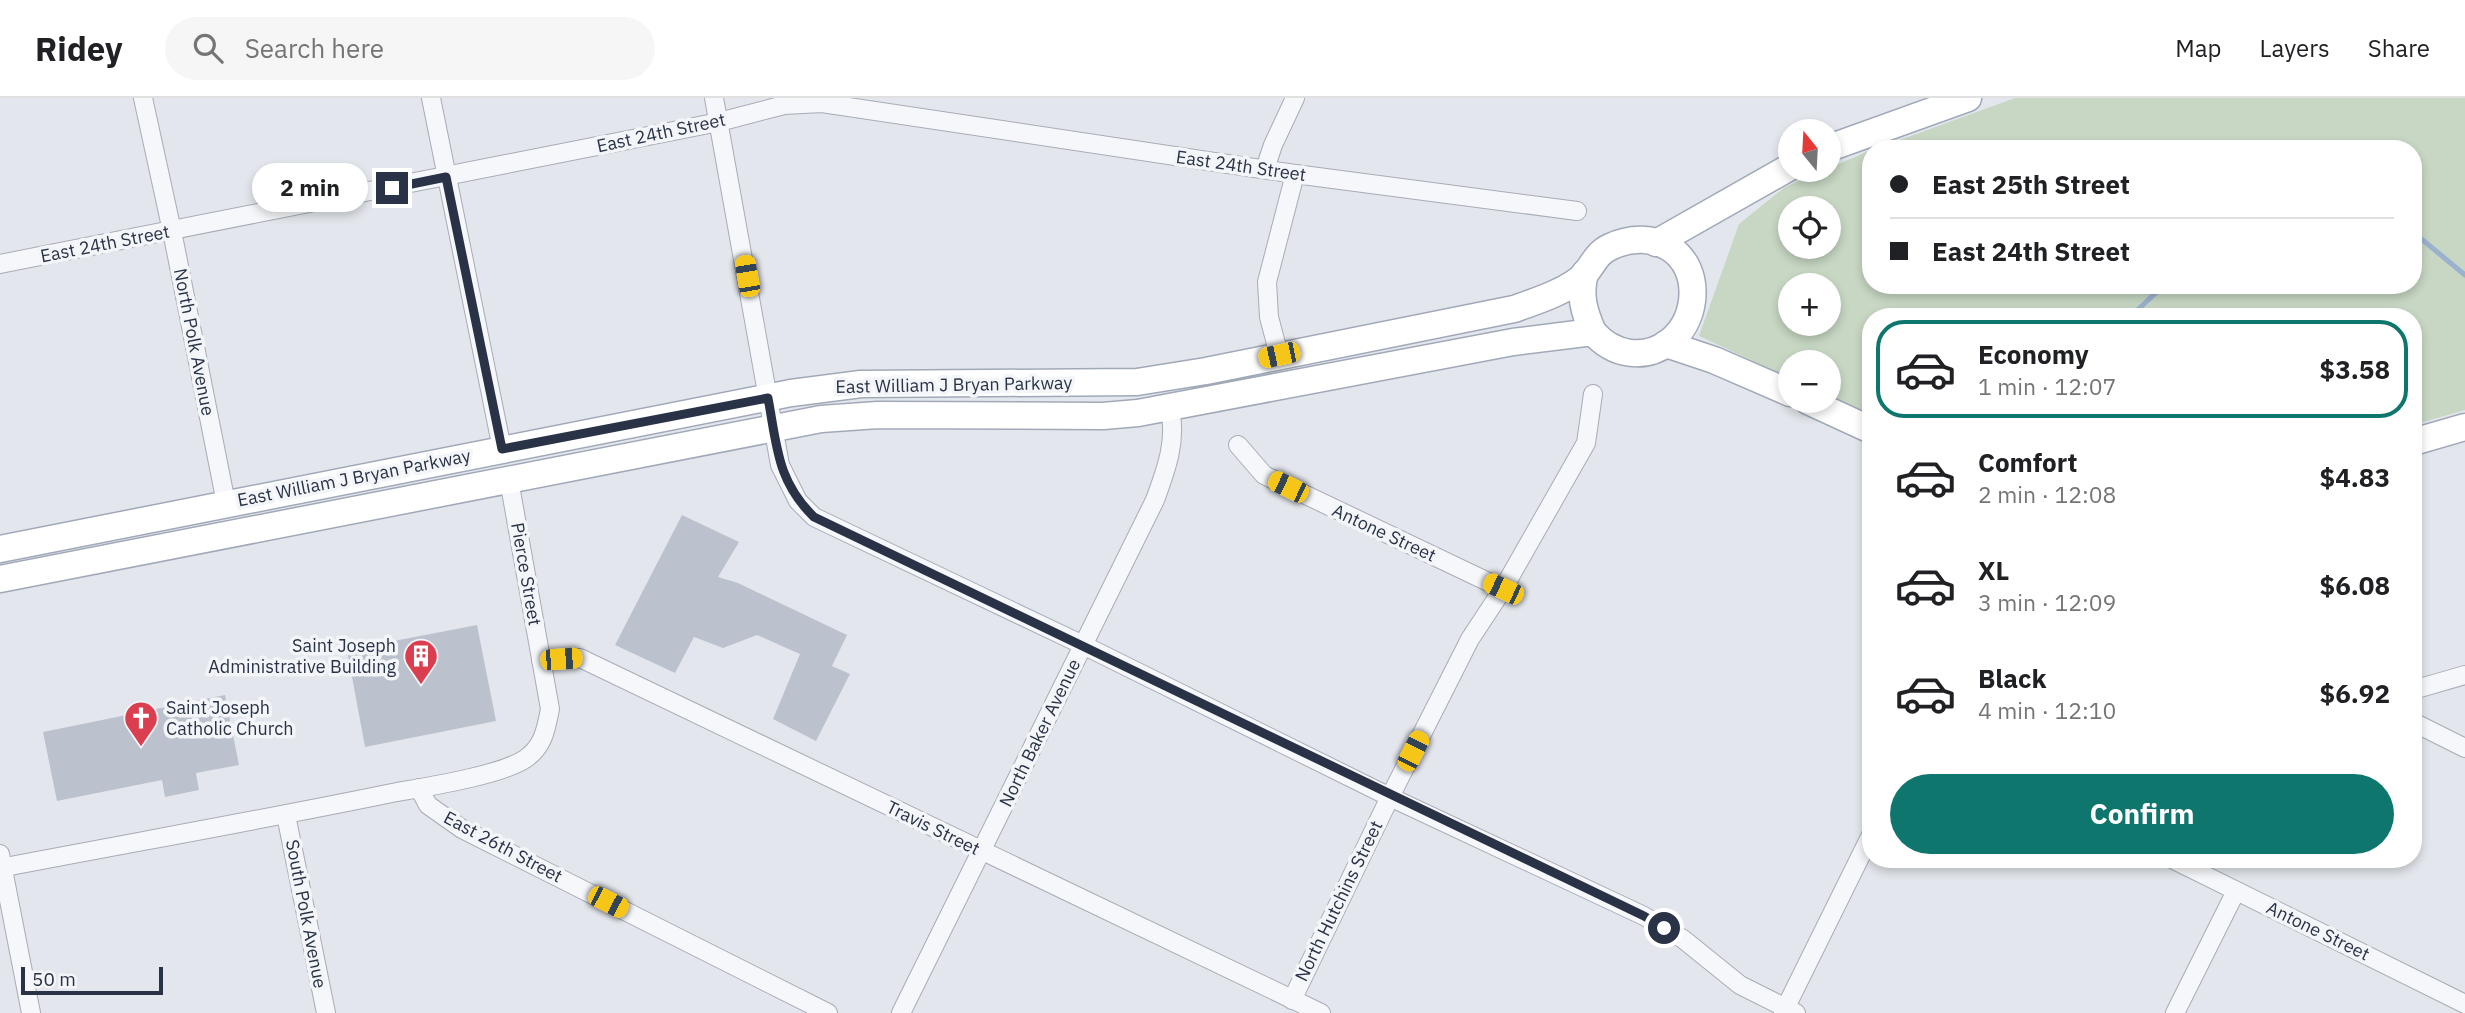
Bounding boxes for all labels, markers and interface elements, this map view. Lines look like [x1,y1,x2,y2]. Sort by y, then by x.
search box [165,17,655,80]
text: Ridey [35,27,123,70]
icon: search [189,29,227,67]
text: Search here [245,31,384,65]
text: Map [2175,32,2222,64]
text: Layers [2260,32,2330,64]
text: Share [2368,32,2430,64]
street label: East 24th Street [594,108,727,157]
north arrow [1778,119,1841,182]
map controls [1778,119,1841,413]
street label: East 24th Street [1175,145,1308,186]
callout: 2 min [252,164,368,212]
text: East 25th Street [1932,167,2130,201]
text: 2 min [280,172,340,202]
route end [376,172,408,204]
button: locate [1778,196,1841,259]
street label: East 24th Street [38,220,171,267]
text: East 24th Street [1932,234,2130,268]
car [734,253,761,299]
street label: North Polk Avenue [169,266,220,418]
button: + [1778,273,1841,336]
text: Economy [1978,337,2089,371]
icon: car [1894,338,1957,401]
car [1257,340,1302,370]
button: − [1778,350,1841,413]
text: $3.58 [2320,352,2390,386]
street label: East William J Bryan Parkway [835,371,1073,398]
text: 1 min · 12:07 [1978,371,2116,401]
street label: East William J Bryan Parkway [235,444,472,511]
text: Comfort [1978,445,2077,479]
icon: car [1894,446,1957,509]
text: $4.83 [2320,460,2390,494]
car [1265,468,1312,506]
text: 2 min · 12:08 [1978,479,2116,509]
street label: Antone Street [1329,498,1440,567]
street label: Pierce Street [506,521,547,627]
text: XL [1978,553,2009,587]
icon: car [1894,554,1957,617]
text: $6.08 [2320,568,2390,602]
car [1480,571,1527,607]
text: 3 min · 12:09 [1978,587,2116,617]
place label: Saint Joseph Administrative Building [208,634,396,678]
building icon: Saint Joseph Administrative Building [402,637,440,686]
car [540,647,583,671]
street label: North Baker Avenue [994,655,1085,810]
text: Black [1978,661,2046,695]
icon: car [1894,662,1957,725]
text: $6.92 [2320,676,2390,710]
text: 4 min · 12:10 [1978,695,2116,725]
place label: Saint Joseph Catholic Church [166,696,294,740]
church icon: Saint Joseph Catholic Church [122,699,160,748]
car [1395,728,1432,774]
button: Confirm [1890,774,2394,854]
street label: Travis Street [883,795,984,860]
street label: East 26th Street [440,806,567,887]
street label: North Hutchins Street [1290,817,1387,985]
street label: South Polk Avenue [281,838,332,990]
car [585,883,632,921]
street label: Antone Street [2263,896,2374,965]
route start [1648,912,1680,944]
scale bar [21,964,163,996]
text: 50 m [32,967,76,991]

